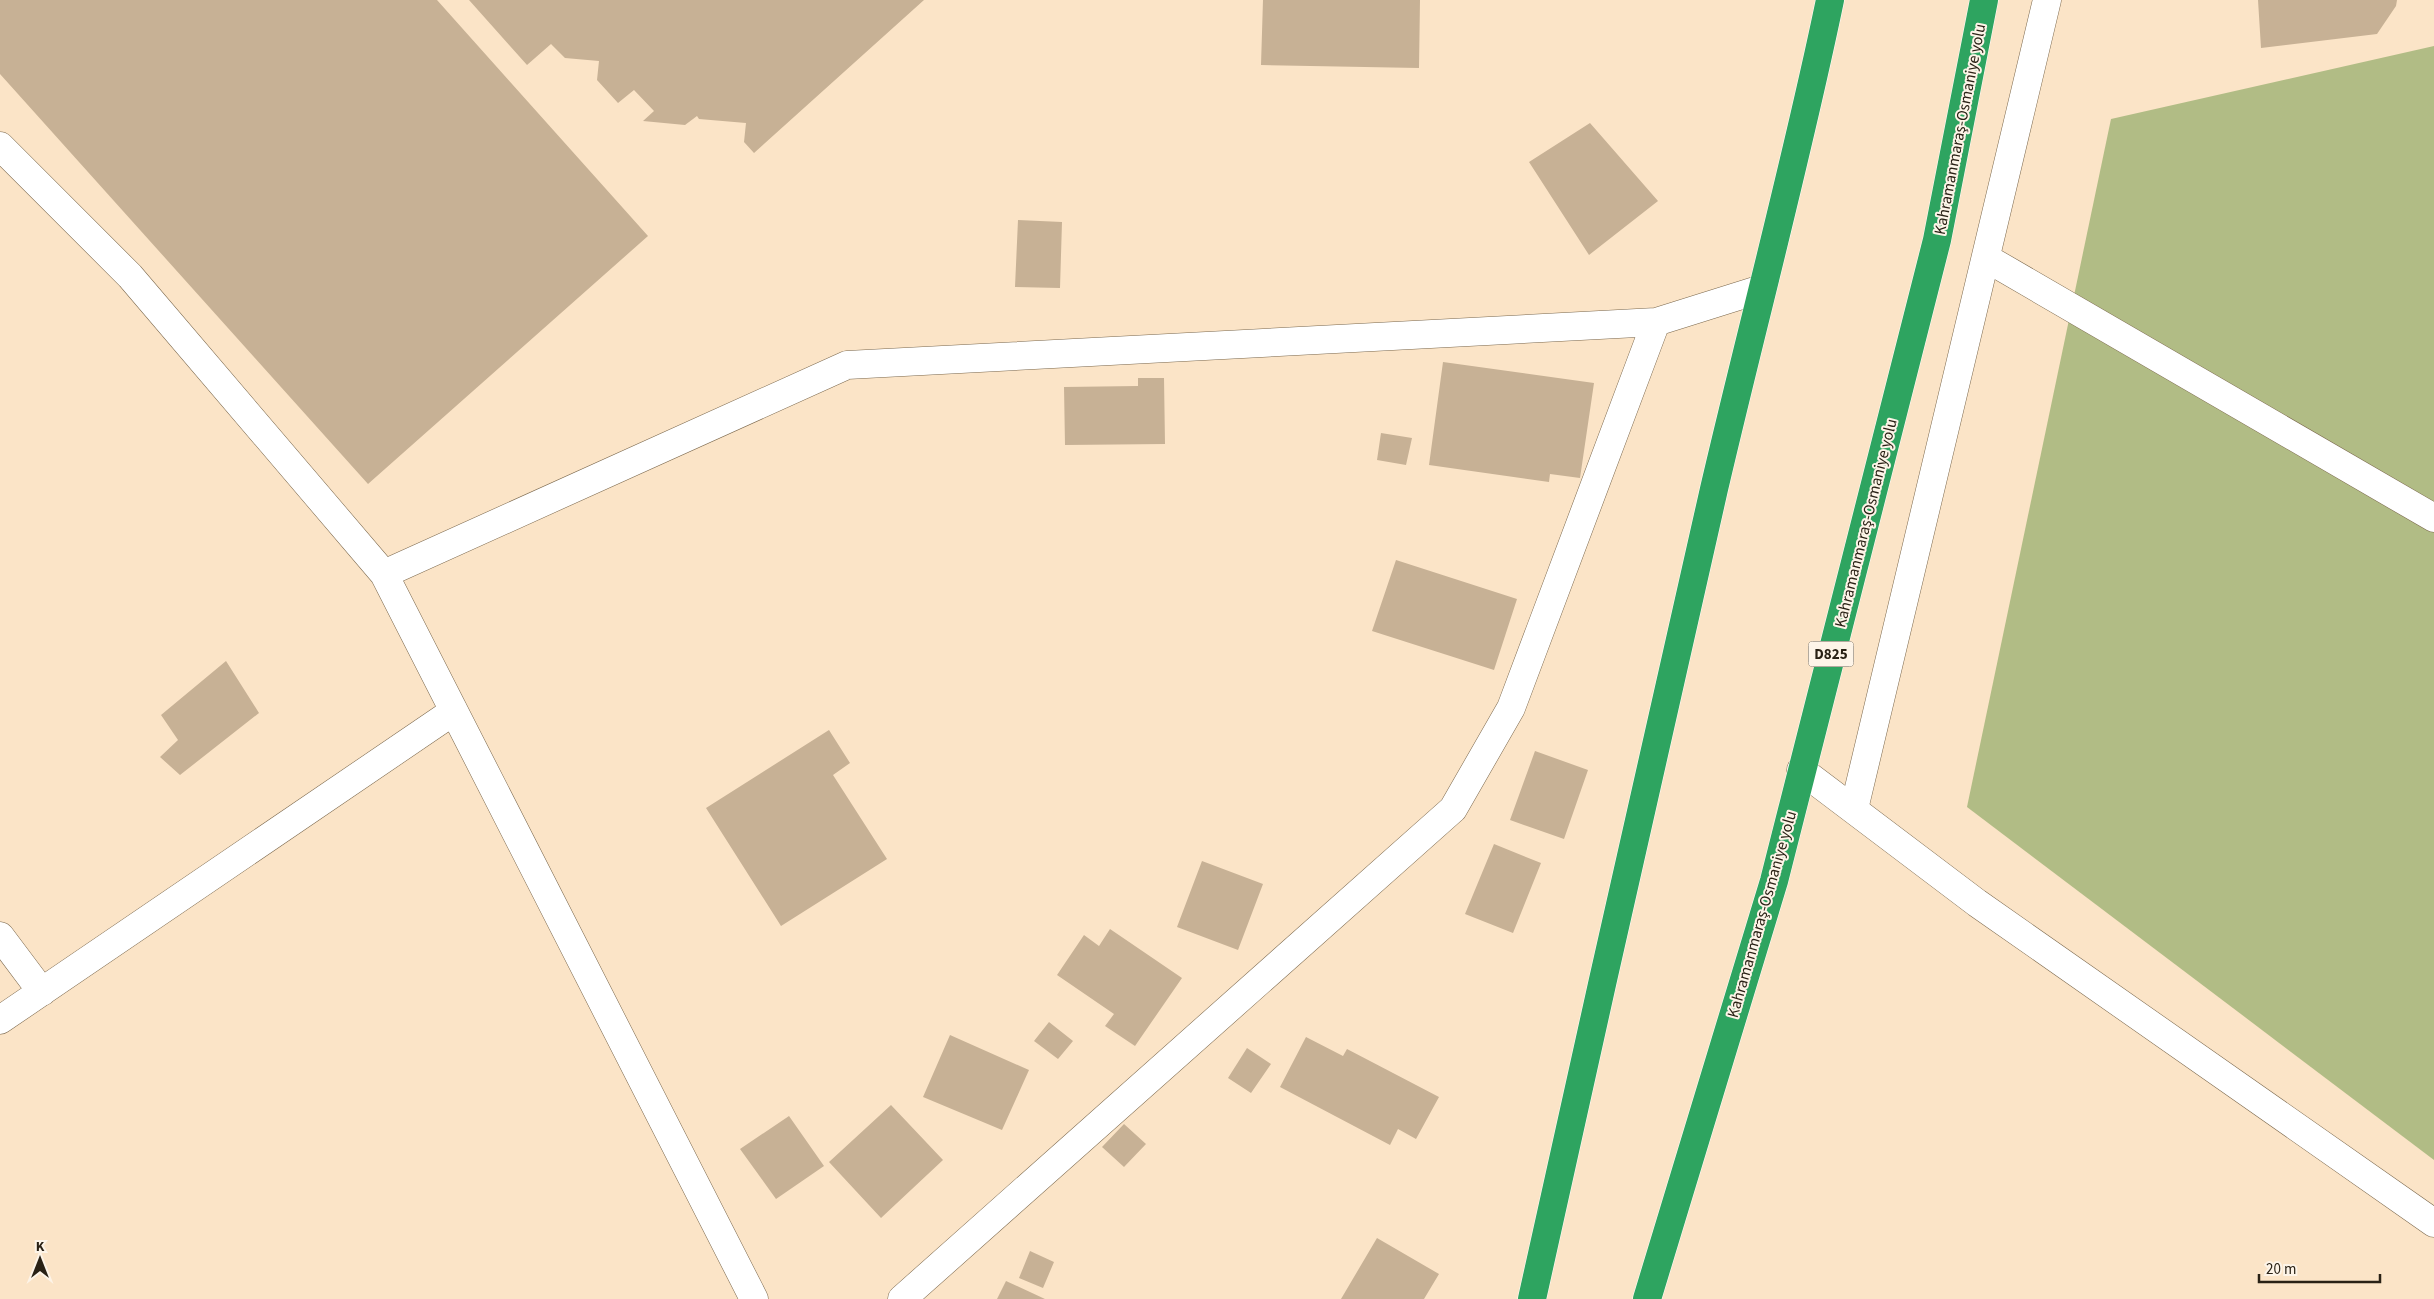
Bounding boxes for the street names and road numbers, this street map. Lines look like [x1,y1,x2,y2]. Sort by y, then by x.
street label: Kahramanmaraş-Osmaniye yolu [1929,22,1991,237]
street label: Kahramanmaraş-Osmaniye yolu [1829,417,1903,630]
road number: D825 [1808,642,1854,666]
street label: Kahramanmaraş-Osmaniye yolu [1722,808,1802,1020]

